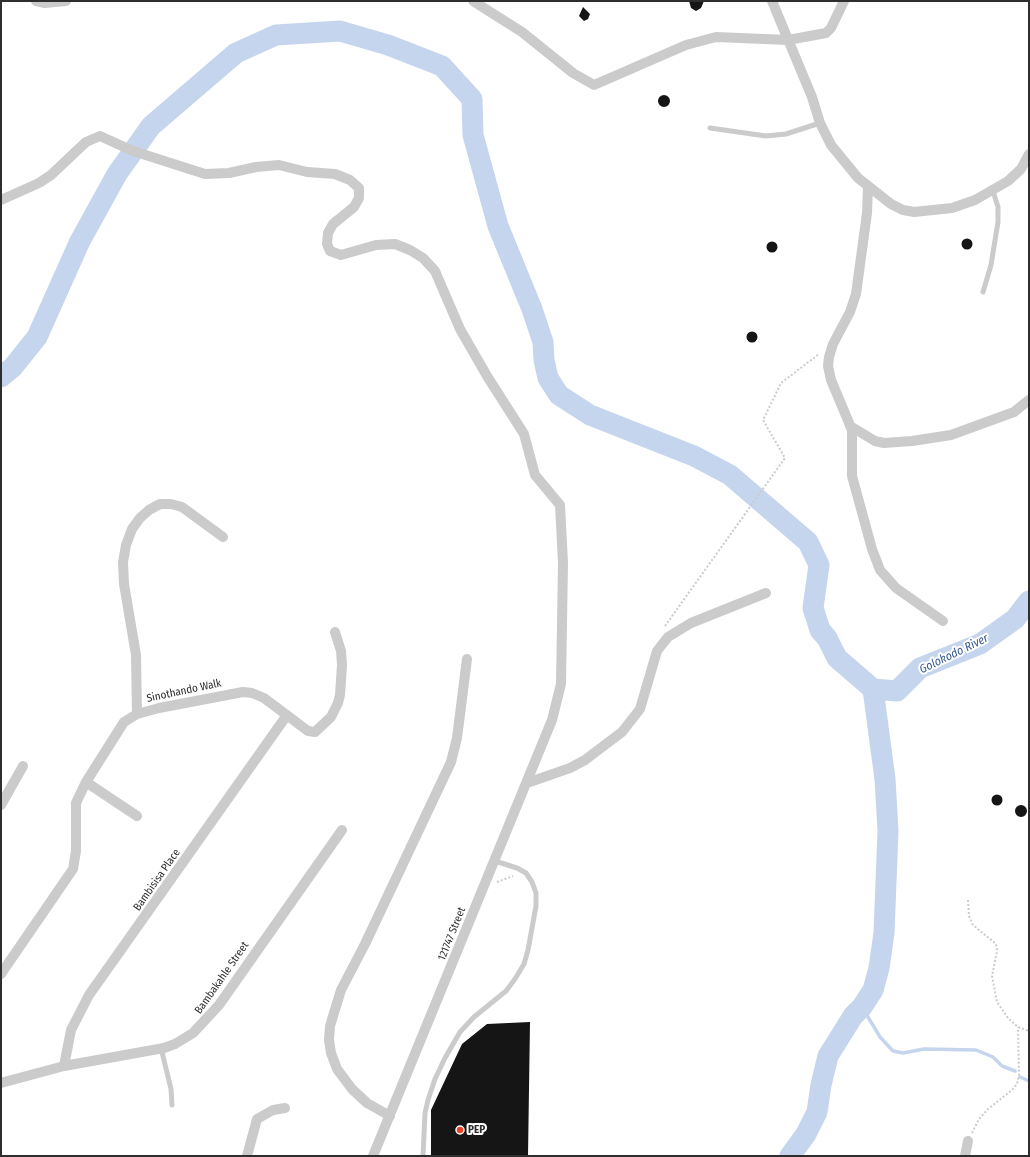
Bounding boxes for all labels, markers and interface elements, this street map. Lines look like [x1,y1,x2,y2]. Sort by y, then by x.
water label: Golokodo River [917,631,991,677]
street label: Sinothando Walk [146,677,222,705]
street label: Bambisisa Place [131,847,183,913]
street label: 121747 Street [435,905,469,963]
street label: Bambakahle Street [192,939,252,1017]
place label: PEP [468,1123,485,1137]
marker: PEP [455,1125,465,1135]

